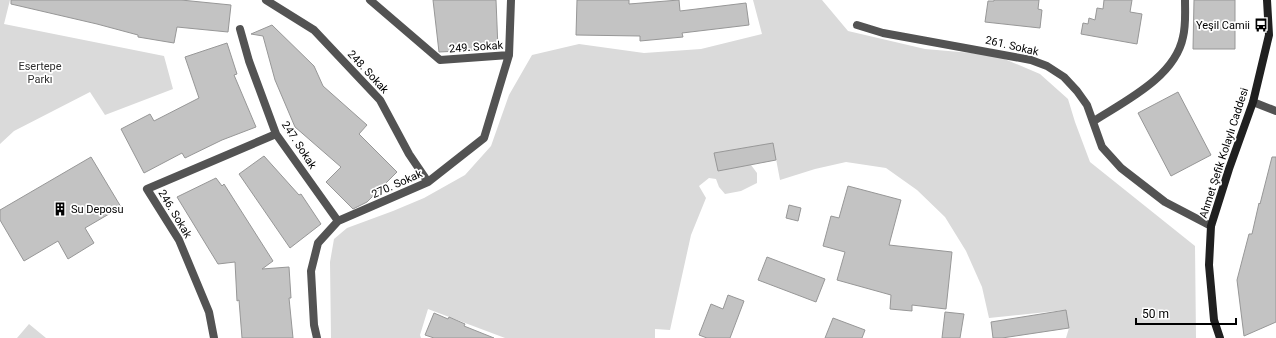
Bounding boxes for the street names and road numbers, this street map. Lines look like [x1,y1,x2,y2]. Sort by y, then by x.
street label: 261. Sokak [984,34,1040,59]
street label: 249. Sokak [449,39,504,55]
street label: 248. Sokak [345,48,391,97]
street label: Ahmet Şefik Kolaylı Caddesi [1197,86,1251,220]
street label: 247. Sokak [279,119,319,172]
street label: 270. Sokak [370,167,425,201]
street label: 246. Sokak [155,187,195,241]

